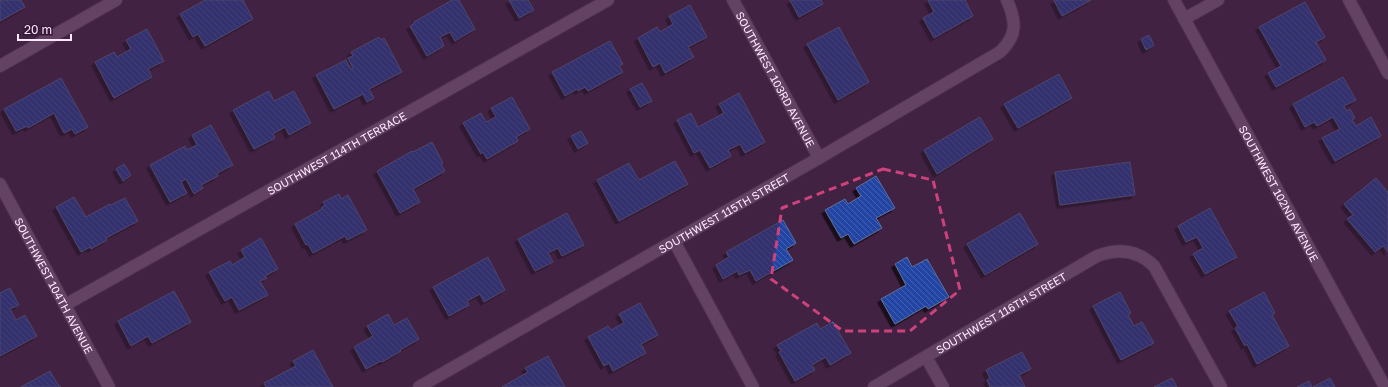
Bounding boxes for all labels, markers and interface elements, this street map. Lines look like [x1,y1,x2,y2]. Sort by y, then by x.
street label: SOUTHWEST 103RD AVENUE [734,9,818,149]
scale bar [18,16,71,42]
text: 20 m [24,22,52,37]
street label: SOUTHWEST 114TH TERRACE [264,108,408,197]
street label: SOUTHWEST 102ND AVENUE [1237,123,1322,264]
street label: SOUTHWEST 115TH STREET [656,170,792,255]
street label: SOUTHWEST 104TH AVENUE [13,215,96,356]
street label: SOUTHWEST 116TH STREET [933,269,1068,356]

